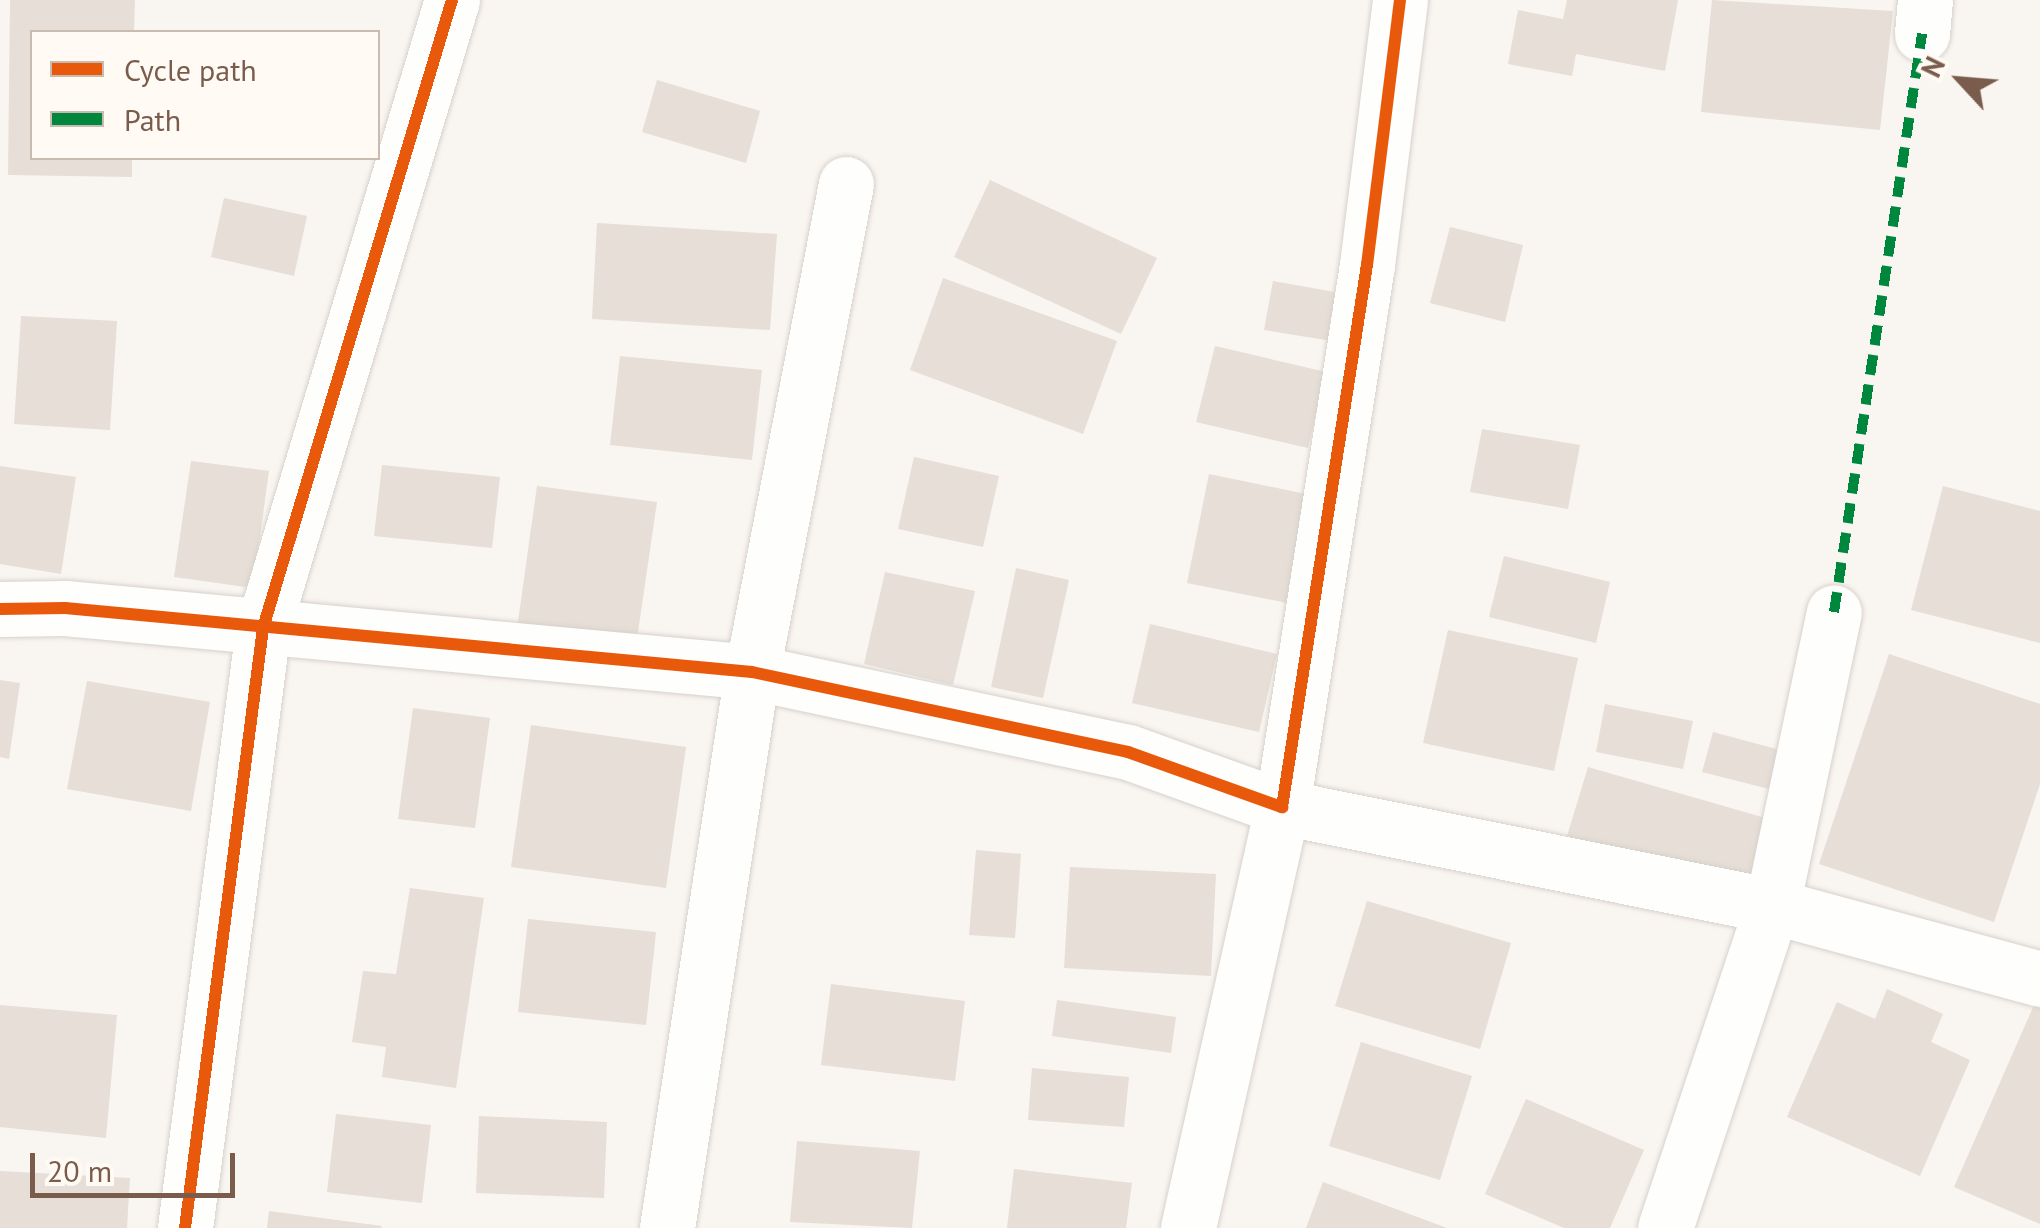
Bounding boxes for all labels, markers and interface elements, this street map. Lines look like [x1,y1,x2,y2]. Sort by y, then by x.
legend [30,30,380,160]
north arrow [1910,30,2010,130]
text: Cycle path [124,50,257,89]
text: N [1912,50,1953,83]
text: Path [124,100,181,139]
scale bar [35,1133,240,1195]
text: 20 m [47,1151,112,1190]

